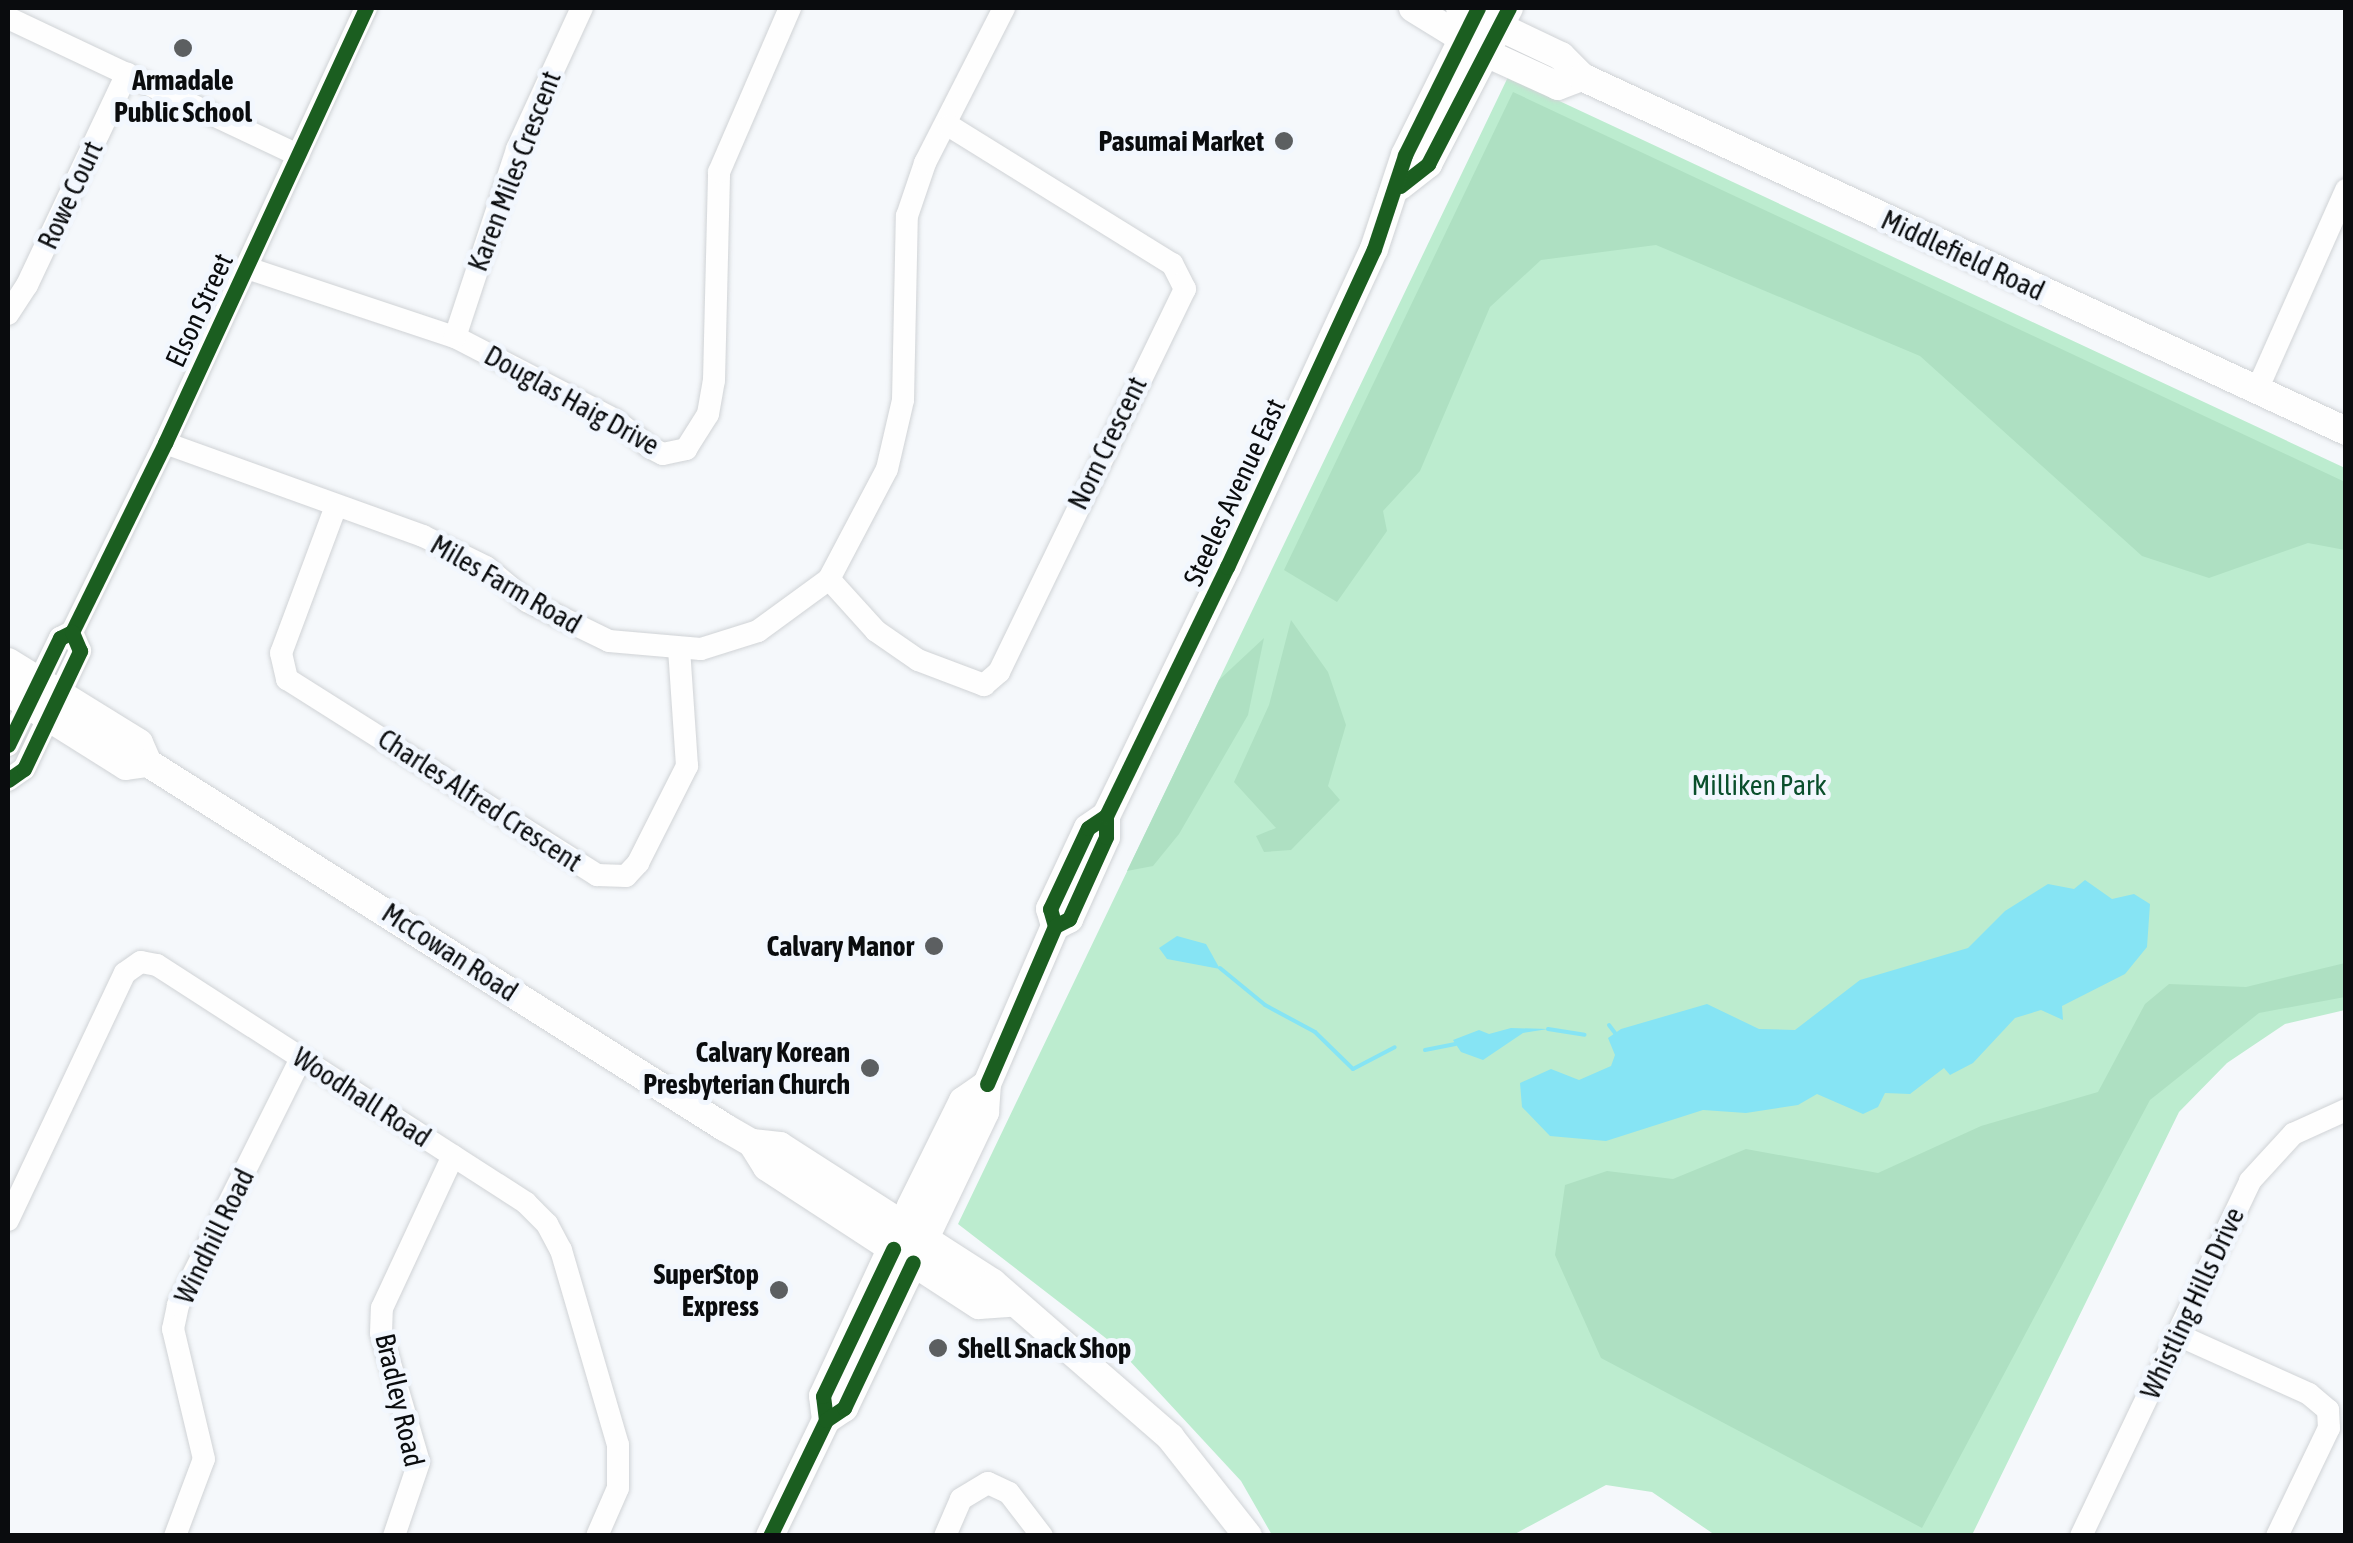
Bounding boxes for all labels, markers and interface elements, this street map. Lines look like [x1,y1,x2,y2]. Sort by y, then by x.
marker: Armadale Public School [172,37,194,59]
place label: Armadale Public School [114,63,252,129]
street label: Karen Miles Crescent [460,66,568,276]
place label: Pasumai Market [1098,124,1264,158]
marker: Pasumai Market [1273,130,1295,152]
street label: Rowe Court [30,136,110,254]
street label: Middlefield Road [1876,203,2050,307]
street label: Elson Street [158,248,240,372]
street label: Douglas Haig Drive [479,338,665,462]
street label: Norn Crescent [1060,371,1154,515]
street label: Steeles Avenue East [1176,393,1292,591]
street label: Miles Farm Road [425,527,587,641]
street label: Charles Alfred Crescent [372,722,588,878]
park label: Milliken Park [1691,768,1827,802]
street label: McCowan Road [376,896,524,1008]
place label: Calvary Manor [767,929,914,963]
marker: Calvary Manor [923,935,945,957]
place label: Calvary Korean Presbyterian Church [643,1035,850,1101]
street label: Woodhall Road [287,1040,437,1154]
marker: Calvary Korean Presbyterian Church [859,1057,881,1079]
street label: Windhill Road [167,1163,261,1309]
street label: Whistling Hills Drive [2133,1202,2251,1404]
place label: SuperStop Express [653,1257,759,1323]
marker: SuperStop Express [768,1279,790,1301]
street label: Bradley Road [368,1330,432,1470]
place label: Shell Snack Shop [958,1331,1131,1365]
marker: Shell Snack Shop [927,1337,949,1359]

